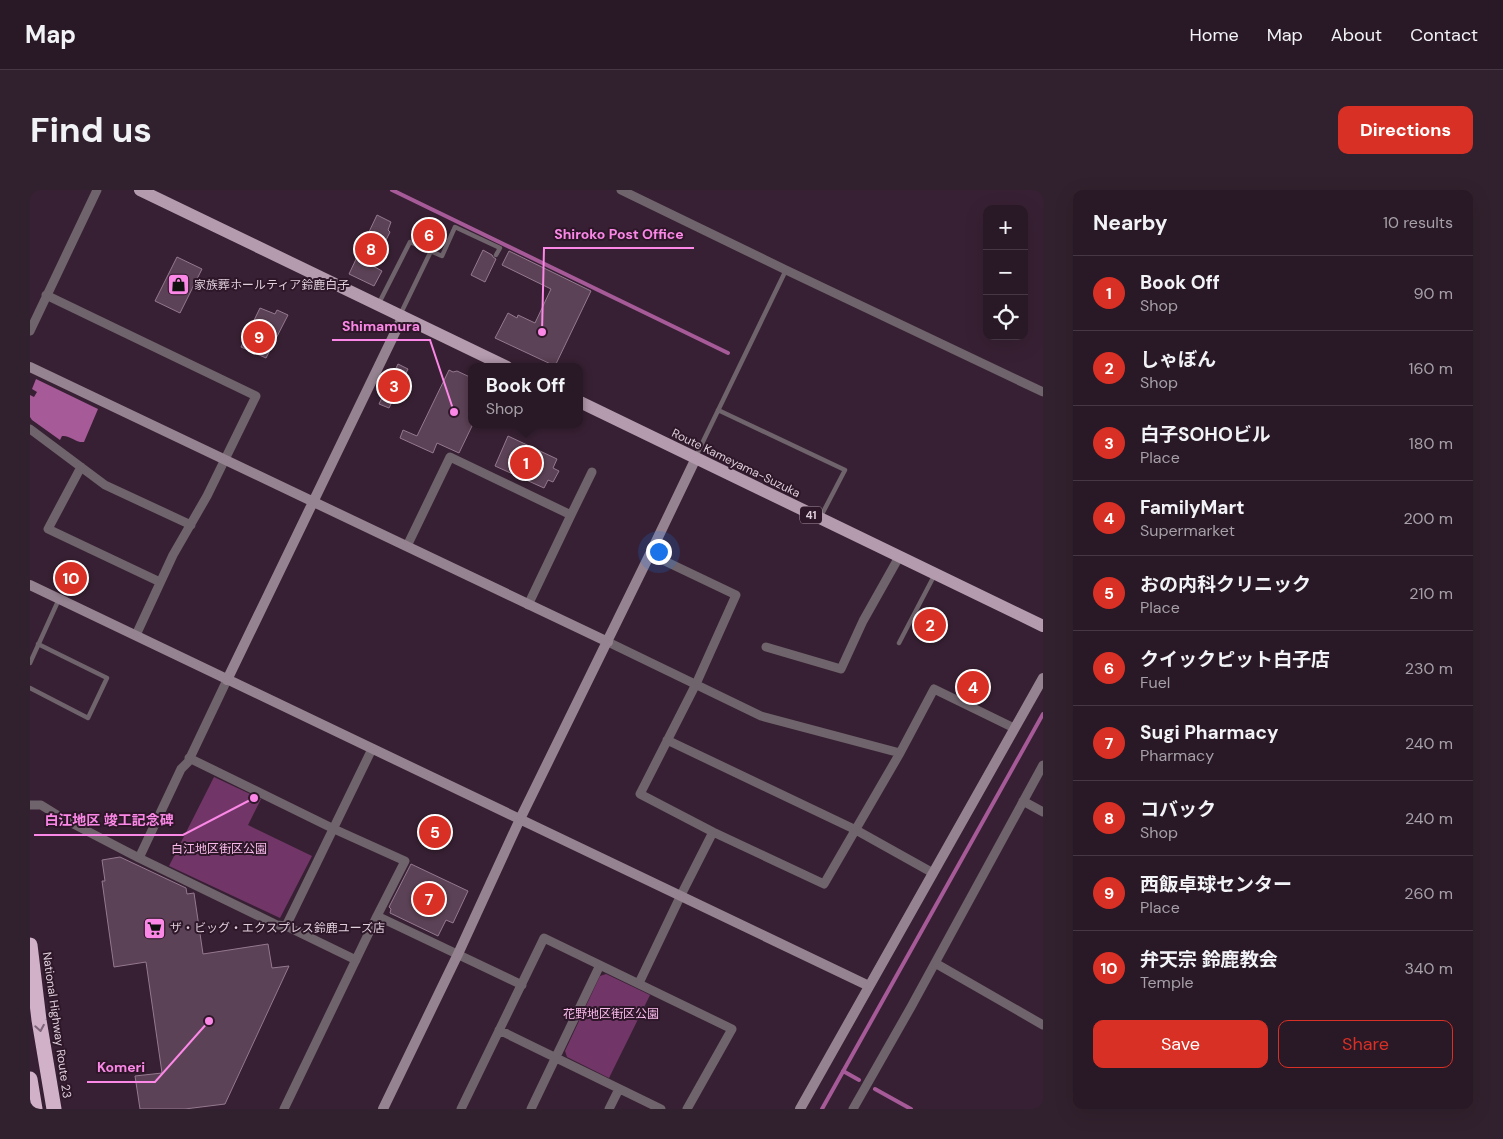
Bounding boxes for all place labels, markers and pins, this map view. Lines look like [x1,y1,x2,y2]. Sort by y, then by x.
pin: 6 [413,216,445,254]
callout: Shiroko Post Office [544,219,694,248]
pin: 8 [355,230,387,268]
shop icon: 家族葬ホールティア鈴鹿白子 [166,273,190,297]
place label: 家族葬ホールティア鈴鹿白子 [194,277,349,293]
callout: Shimamura [332,311,430,340]
pin: 9 [243,318,275,356]
pin: 3 [378,367,410,405]
pin: 1 [510,444,542,482]
pin: 10 [55,559,87,597]
pin: 2 [914,606,946,644]
pin: 4 [957,668,989,706]
callout: 白江地区 竣工記念碑 [34,806,183,835]
pin: 5 [419,813,451,851]
pin: 7 [413,880,445,918]
supermarket icon: ザ・ビッグ・エクスプレス鈴鹿ユーズ店 [142,916,166,940]
place label: ザ・ビッグ・エクスプレス鈴鹿ユーズ店 [170,920,385,936]
callout: Komeri [87,1053,155,1082]

